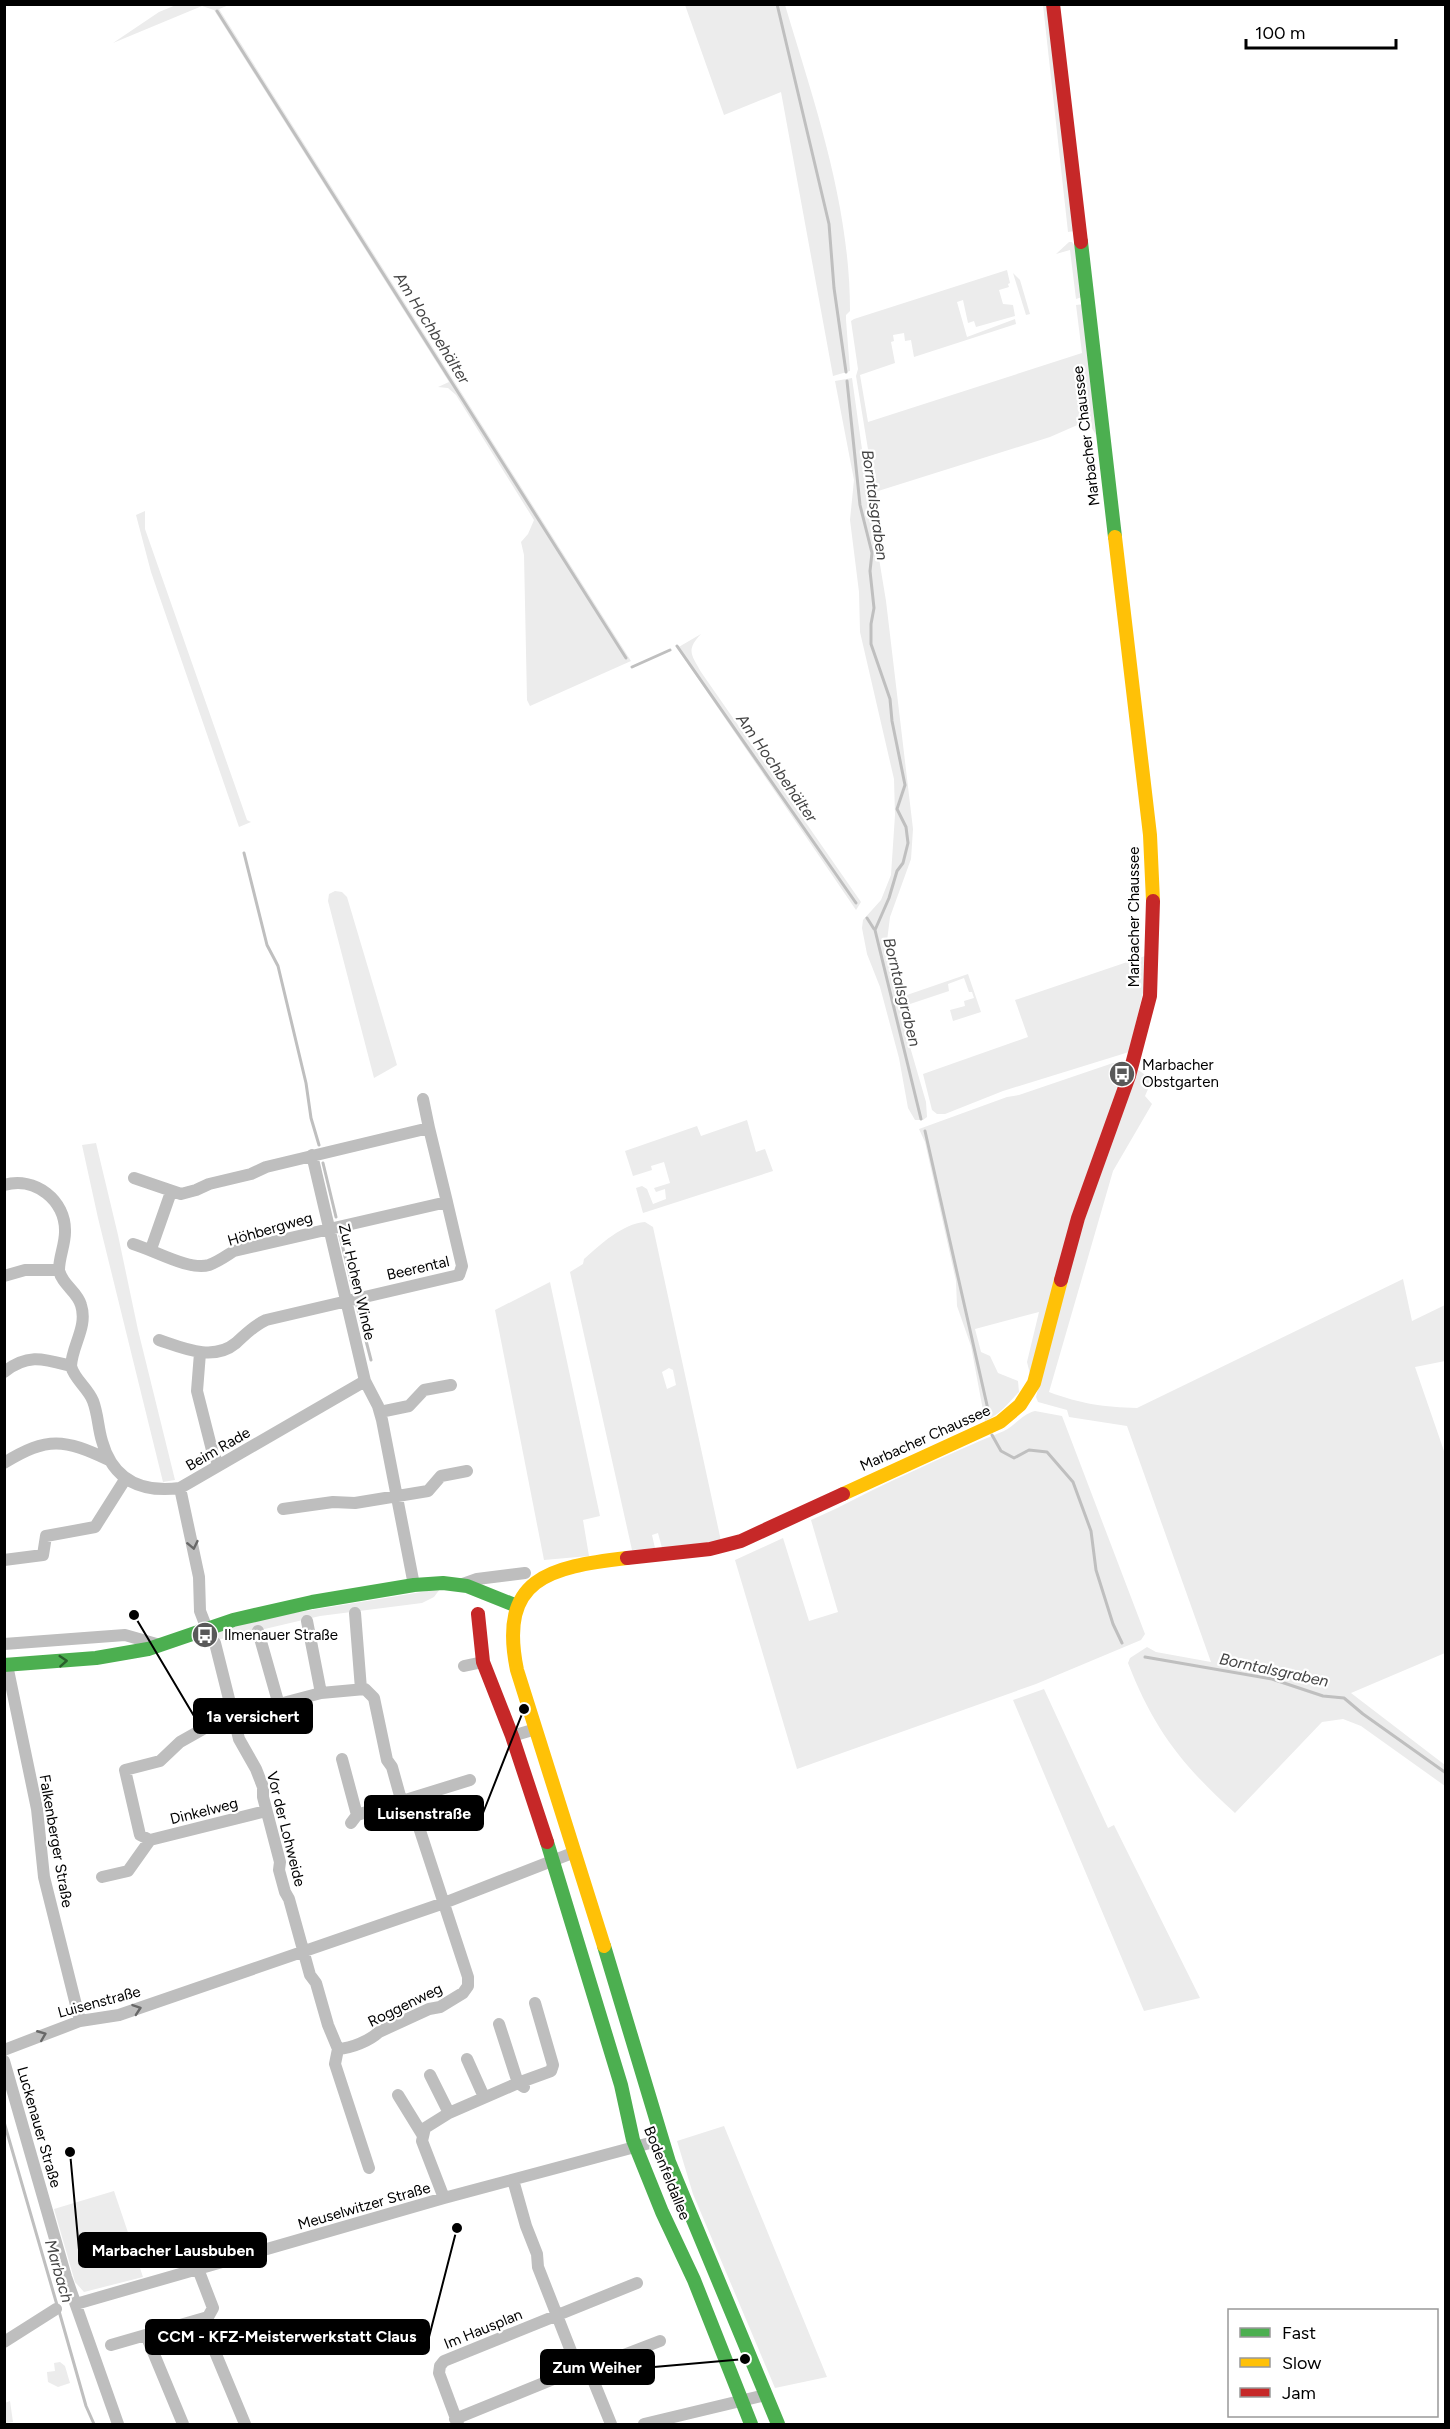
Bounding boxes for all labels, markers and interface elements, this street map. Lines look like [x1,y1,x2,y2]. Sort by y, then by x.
scale bar [1246,12,1396,50]
text: 100 m [1255,22,1305,44]
water label: Am Hochbehälter [390,268,474,388]
street label: Marbacher Chaussee [1068,365,1104,507]
water label: Borntalsgraben [858,449,892,562]
water label: Am Hochbehälter [732,709,822,826]
street label: Marbacher Chaussee [1125,847,1143,987]
water label: Borntalsgraben [879,936,925,1048]
place label: Marbacher Obstgarten [1142,1056,1219,1091]
bus stop icon: Marbacher Obstgarten [1107,1059,1137,1089]
street label: Höhbergweg [225,1208,315,1250]
street label: Zur Hohen Winde [335,1222,379,1342]
street label: Beerental [385,1252,451,1284]
street label: Marbacher Chaussee [857,1401,993,1475]
street label: Beim Rade [183,1423,253,1475]
one-way arrow [185,1540,198,1550]
bus stop icon: Ilmenauer Straße [190,1620,220,1650]
place label: Ilmenauer Straße [224,1626,338,1644]
water label: Borntalsgraben [1218,1649,1331,1691]
one-way arrow [58,1654,67,1667]
callout: 1a versichert [194,1699,312,1733]
text: 1a versichert [206,1707,300,1726]
street label: Vor der Lohweide [263,1770,309,1888]
street label: Falkenberger Straße [35,1773,77,1909]
street label: Dinkelweg [168,1794,240,1828]
callout: Luisenstraße [365,1796,483,1830]
text: Luisenstraße [377,1804,471,1823]
street label: Roggenweg [365,1979,445,2031]
street label: Luisenstraße [56,1982,142,2022]
one-way arrow [131,2003,142,2016]
one-way arrow [36,2030,47,2042]
street label: Luckenauer Straße [13,2064,65,2190]
street label: Bodenfeldallee [640,2123,694,2223]
street label: Meuselwitzer Straße [296,2178,432,2234]
callout: Marbacher Lausbuben [79,2233,266,2267]
water label: Marbach [41,2237,77,2305]
text: Marbacher Lausbuben [92,2241,254,2260]
street label: Im Hausplan [441,2305,525,2353]
legend [1228,2309,1438,2417]
callout: CCM - KFZ-Meisterwerkstatt Claus [146,2320,429,2354]
text: Fast [1282,2322,1316,2344]
text: CCM - KFZ-Meisterwerkstatt Claus [158,2327,417,2346]
callout: Zum Weiher [541,2350,654,2384]
text: Slow [1282,2352,1321,2374]
text: Zum Weiher [552,2358,642,2377]
text: Jam [1282,2382,1316,2404]

